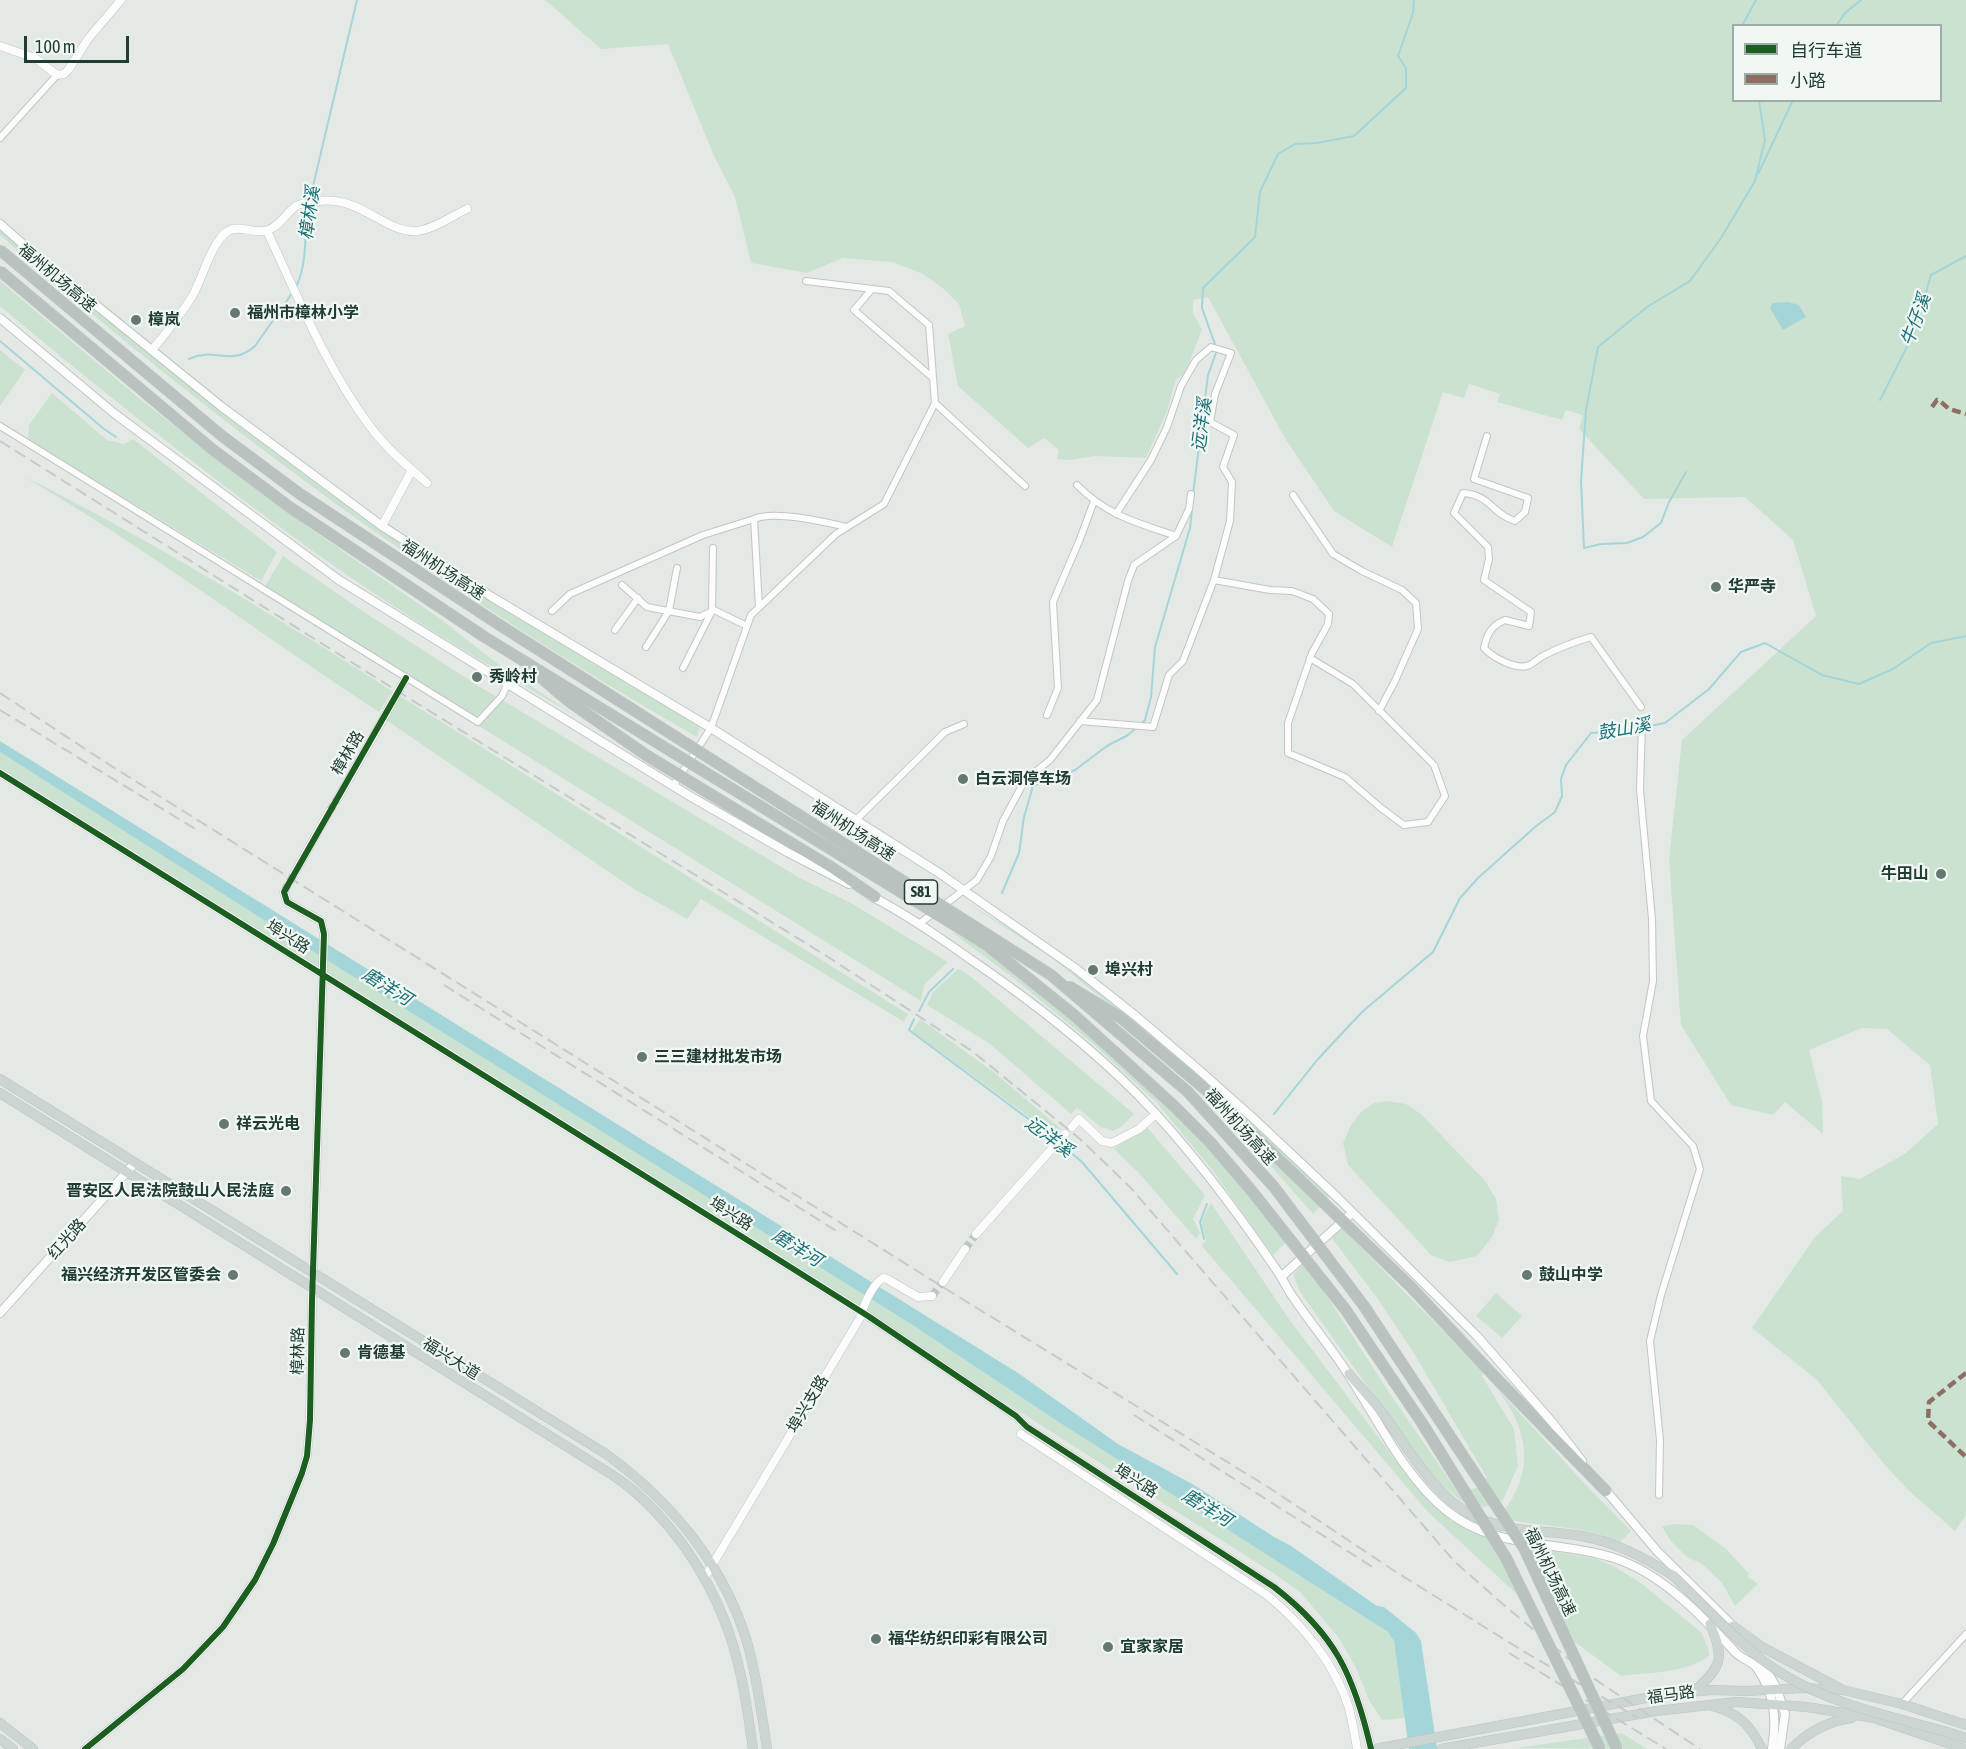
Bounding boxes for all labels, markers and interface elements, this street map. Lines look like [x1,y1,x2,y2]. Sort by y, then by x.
scale bar [27,24,132,62]
legend [1732,24,1942,102]
text: 100 m [35,36,76,57]
text: 自行车道 [1790,40,1862,61]
text: 小路 [1790,70,1826,91]
water label: 樟林溪 [296,185,324,241]
street label: 福州机场高速 [14,240,100,316]
water label: 牛仔溪 [1897,291,1935,349]
place label: 福州市樟林小学 [247,303,359,323]
marker: 福州市樟林小学 [228,306,242,320]
place label: 樟岚 [148,310,180,330]
marker: 樟岚 [129,313,143,327]
water label: 远洋溪 [1188,397,1216,453]
street label: 福州机场高速 [398,536,488,604]
place label: 华严寺 [1728,577,1776,597]
marker: 华严寺 [1709,580,1723,594]
place label: 秀岭村 [489,667,537,687]
marker: 秀岭村 [470,670,484,684]
water label: 鼓山溪 [1596,714,1652,744]
street label: 樟林路 [328,727,368,779]
place label: 白云洞停车场 [975,769,1071,789]
marker: 白云洞停车场 [956,772,970,786]
street label: 福州机场高速 [808,797,898,865]
place label: 牛田山 [1881,864,1929,884]
marker: 牛田山 [1934,867,1948,881]
road number: S81 [904,880,938,904]
street label: 埠兴路 [263,916,313,958]
place label: 埠兴村 [1105,960,1153,980]
marker: 埠兴村 [1086,963,1100,977]
water label: 磨洋河 [358,964,416,1010]
place label: 三三建材批发市场 [654,1047,782,1067]
marker: 三三建材批发市场 [635,1050,649,1064]
street label: 福州机场高速 [1201,1085,1279,1169]
water label: 远洋溪 [1021,1112,1077,1162]
place label: 祥云光电 [236,1114,300,1134]
marker: 祥云光电 [217,1117,231,1131]
place label: 晋安区人民法院鼓山人民法庭 [66,1181,274,1201]
marker: 晋安区人民法院鼓山人民法庭 [279,1184,293,1198]
street label: 埠兴路 [706,1193,756,1235]
street label: 红光路 [44,1215,90,1263]
water label: 磨洋河 [768,1225,826,1271]
place label: 福兴经济开发区管委会 [61,1265,221,1285]
place label: 鼓山中学 [1539,1265,1603,1285]
marker: 福兴经济开发区管委会 [226,1268,240,1282]
marker: 鼓山中学 [1520,1268,1534,1282]
street label: 樟林路 [288,1327,308,1375]
street label: 福兴大道 [419,1334,483,1384]
place label: 肯德基 [357,1343,405,1363]
marker: 肯德基 [338,1346,352,1360]
street label: 埠兴支路 [783,1372,833,1436]
street label: 埠兴路 [1111,1460,1161,1502]
water label: 磨洋河 [1178,1485,1236,1531]
street label: 福州机场高速 [1520,1525,1580,1619]
place label: 福华纺织印彩有限公司 [888,1629,1048,1649]
marker: 福华纺织印彩有限公司 [869,1632,883,1646]
place label: 宜家家居 [1120,1637,1184,1657]
marker: 宜家家居 [1101,1640,1115,1654]
street label: 福马路 [1646,1682,1696,1708]

